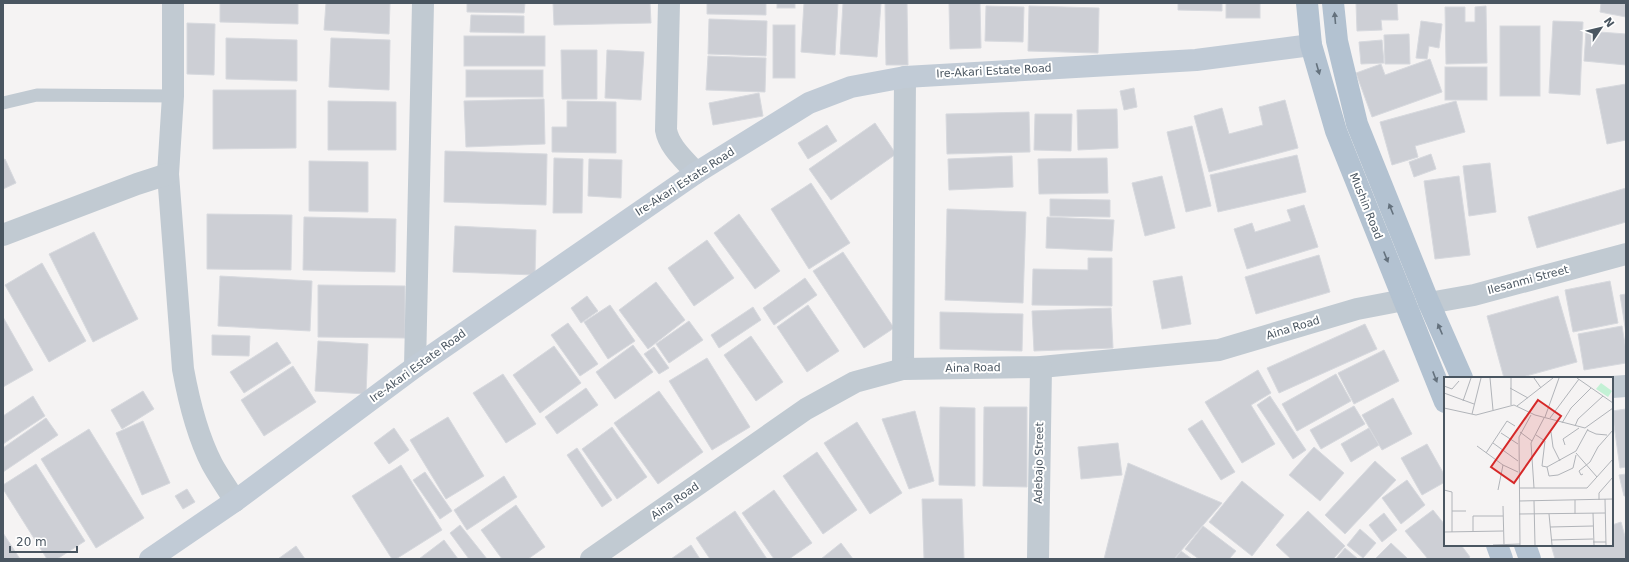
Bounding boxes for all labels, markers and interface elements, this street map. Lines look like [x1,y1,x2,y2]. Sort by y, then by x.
north arrow [1581,8,1621,48]
one-way arrow [1331,12,1338,24]
text: N [1601,15,1617,30]
street label: Ire-Akari Estate Road [936,61,1052,81]
one-way arrow [1315,63,1321,75]
street label: Ire-Akari Estate Road [633,145,737,219]
street label: Mushin Road [1347,171,1385,241]
one-way arrow [1388,203,1394,215]
one-way arrow [1384,251,1390,263]
street label: Ilesanmi Street [1486,263,1571,297]
street label: Aina Road [1265,314,1321,342]
one-way arrow [1437,323,1443,335]
street label: Ire-Akari Estate Road [367,327,469,405]
street label: Aina Road [945,361,1001,375]
one-way arrow [1433,372,1439,384]
inset map [1444,377,1613,546]
street label: Adebajo Street [1032,421,1046,504]
street label: Aina Road [649,480,701,522]
scale bar [10,528,77,554]
text: 20 m [16,535,47,549]

